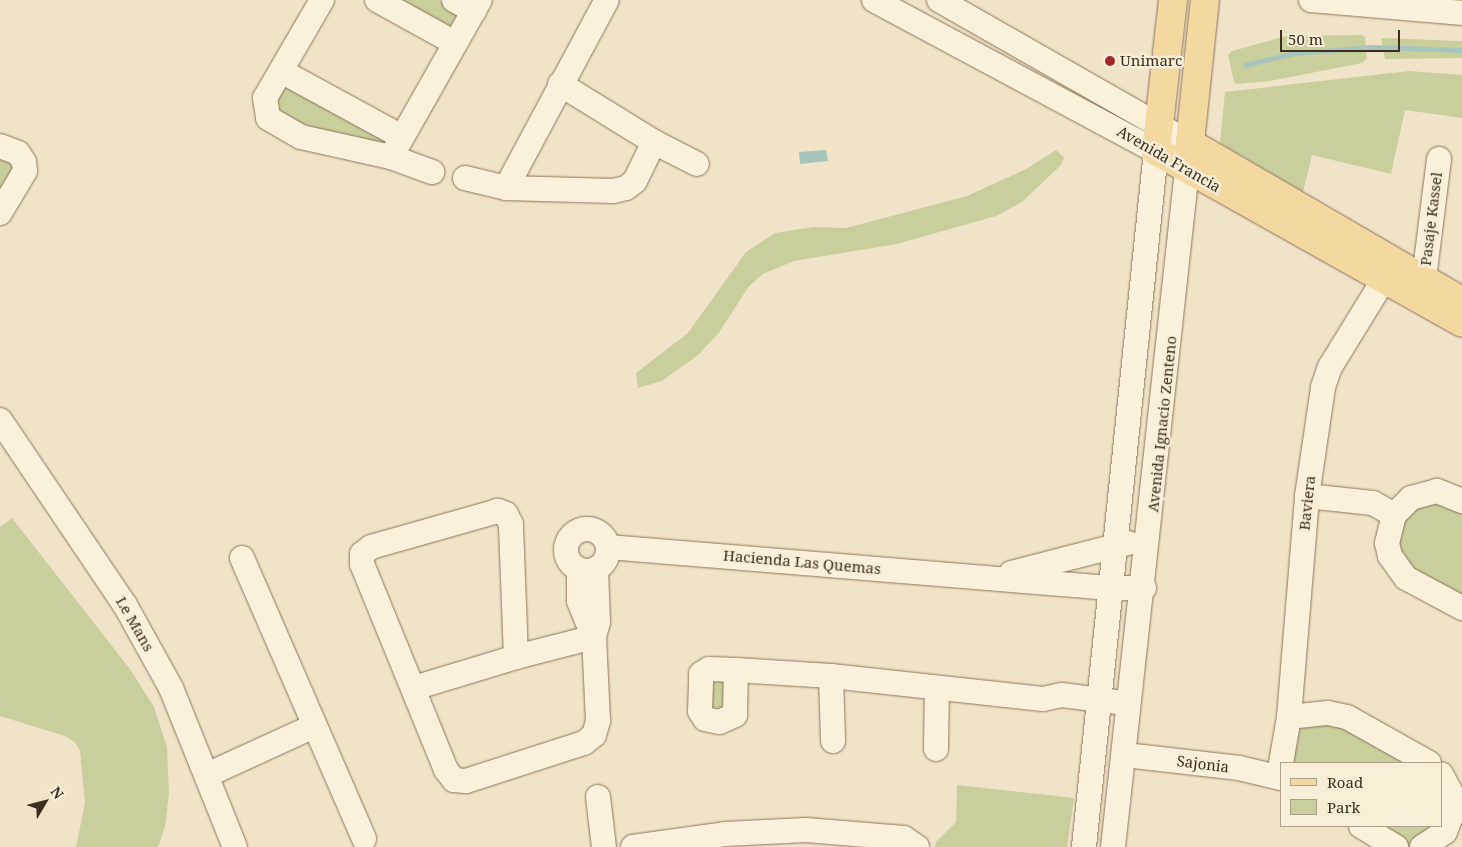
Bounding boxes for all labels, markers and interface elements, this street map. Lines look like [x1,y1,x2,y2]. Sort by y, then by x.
scale bar [1282,20,1402,52]
text: 50 m [1288,29,1323,49]
place label: Unimarc [1120,52,1182,70]
marker: Unimarc [1104,55,1116,67]
street label: Avenida Francia [1114,122,1224,196]
street label: Pasaje Kassel [1416,171,1446,267]
street label: Avenida Ignacio Zenteno [1144,335,1180,513]
street label: Baviera [1295,475,1319,531]
street label: Hacienda Las Quemas [722,546,882,578]
street label: Le Mans [112,593,158,655]
street label: Sajonia [1176,752,1230,776]
legend [1280,762,1442,827]
text: Road [1327,772,1363,792]
north arrow [20,777,70,827]
text: N [46,783,68,803]
text: Park [1327,797,1360,817]

